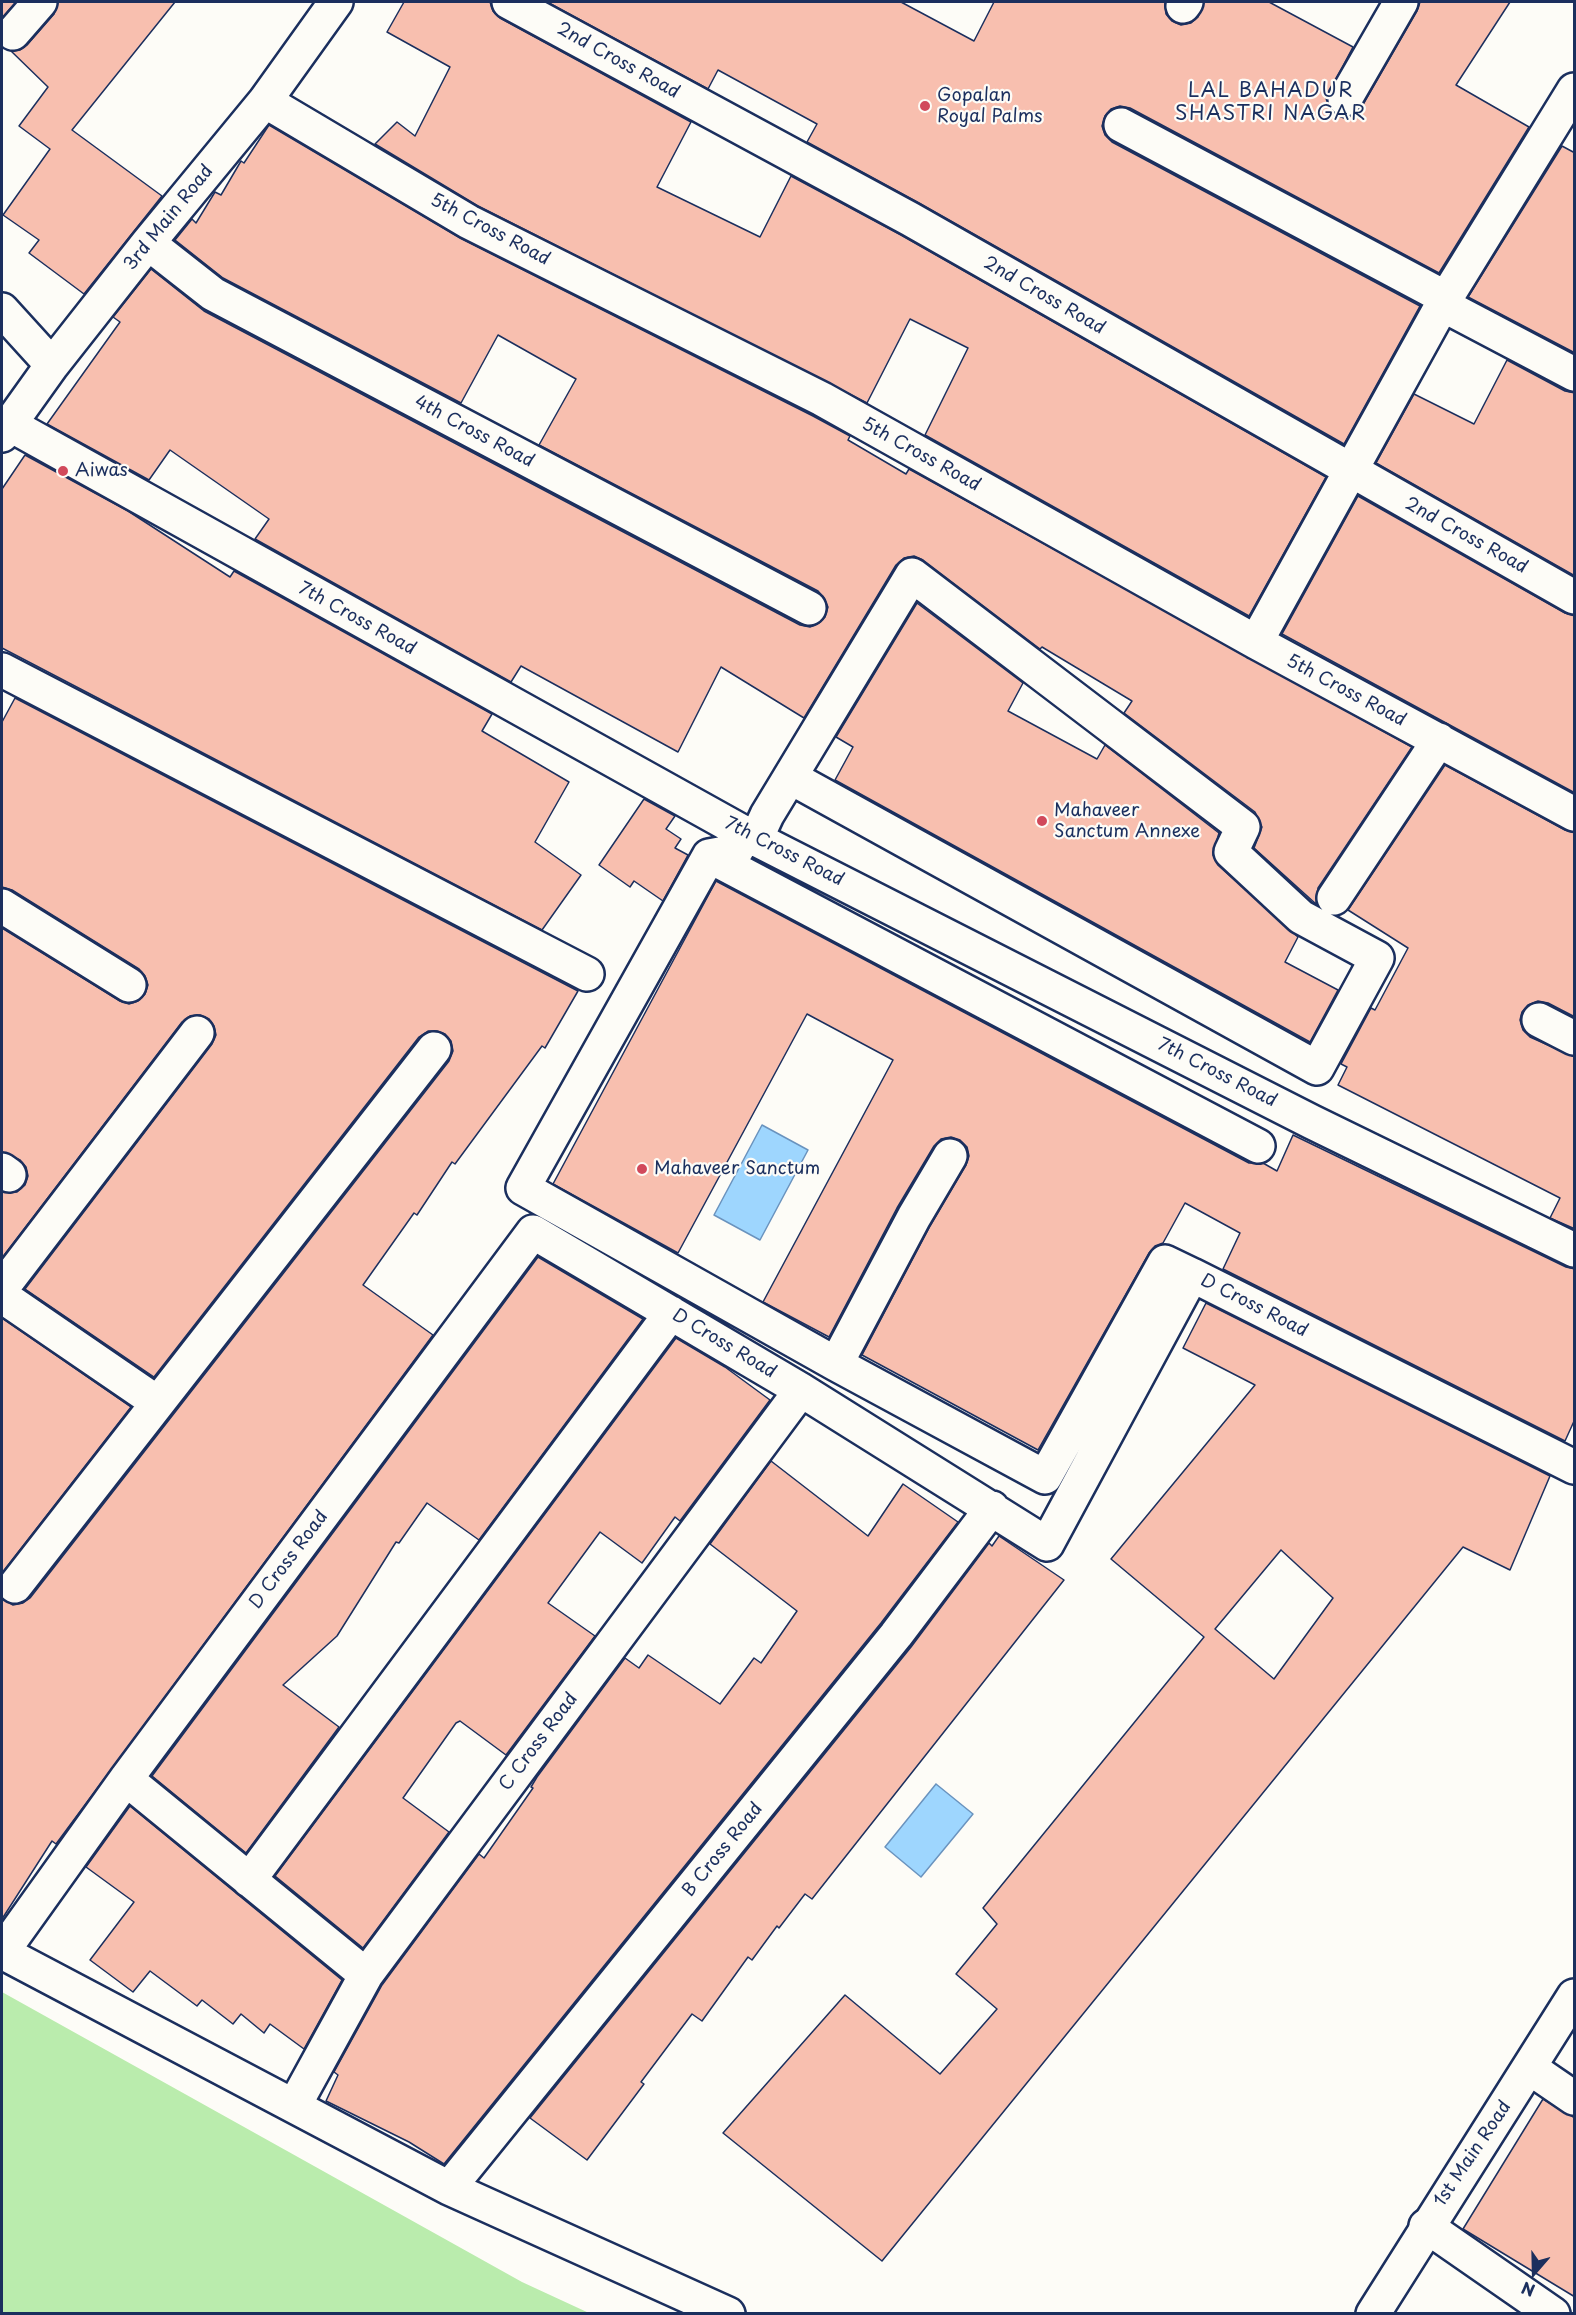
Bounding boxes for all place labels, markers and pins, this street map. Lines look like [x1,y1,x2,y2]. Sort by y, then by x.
place label: Gopalan Royal Palms [937,85,1043,128]
marker: Gopalan Royal Palms [918,99,932,113]
place label: Aiwas [75,460,128,482]
marker: Aiwas [56,464,70,478]
place label: Mahaveer Sanctum Annexe [1054,800,1200,842]
marker: Mahaveer Sanctum Annexe [1035,814,1049,828]
place label: Mahaveer Sanctum [654,1158,820,1180]
marker: Mahaveer Sanctum [635,1162,649,1176]

